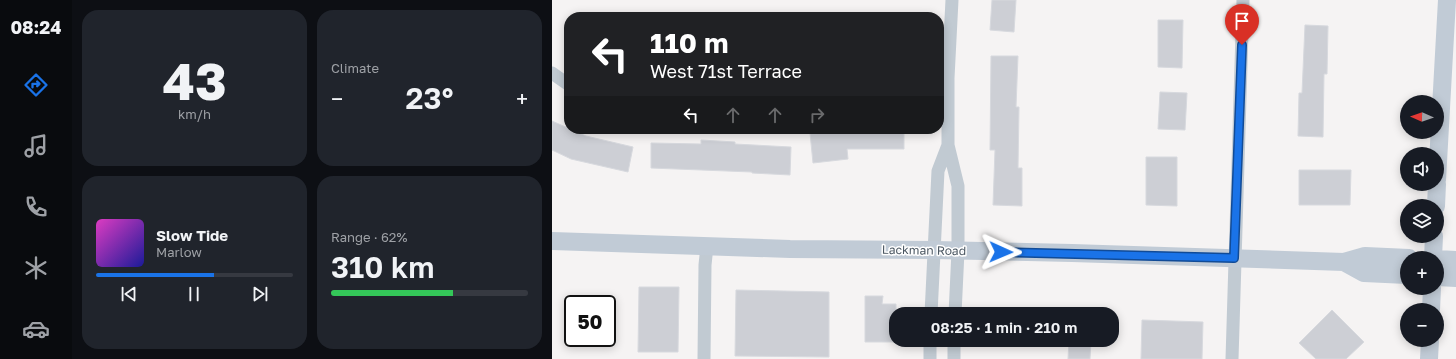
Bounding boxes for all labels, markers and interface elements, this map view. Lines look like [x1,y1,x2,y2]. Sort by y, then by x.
pin [1225,4,1259,45]
icon: arrive [1231,10,1253,32]
text: 08:24 [10,16,62,38]
text: 110 m [650,26,729,59]
icon: left [584,28,636,80]
text: 43 [162,49,227,111]
text: Climate [331,60,379,76]
text: West 71st Terrace [650,60,802,82]
icon: directions [22,71,50,99]
text: 23° [406,80,453,116]
text: − [331,85,343,112]
text: + [516,85,528,112]
north arrow [1400,95,1444,139]
map controls [1400,95,1444,347]
icon: left [680,104,702,126]
icon: ahead [722,104,744,126]
icon: ahead [764,104,786,126]
icon: right [806,104,828,126]
text: km/h [178,106,211,122]
icon: music [22,132,50,160]
button: sound [1400,147,1444,191]
icon: phone [22,193,50,221]
button: layers [1400,199,1444,243]
text: Slow Tide [156,226,228,244]
text: Range · 62% [331,229,407,245]
position arrow [980,231,1022,273]
street label: Lackman Road [882,242,966,258]
text: Marlow [156,244,202,260]
text: 310 km [331,249,434,285]
button: + [1400,251,1444,295]
icon: climate [22,254,50,282]
icon: previous [118,283,140,305]
icon: pause [183,283,205,305]
icon: next [249,283,271,305]
speed limit sign: 50 [564,295,616,347]
button: − [1400,303,1444,347]
icon: car [22,315,50,343]
text: 08:25 · 1 min · 210 m [931,318,1077,336]

